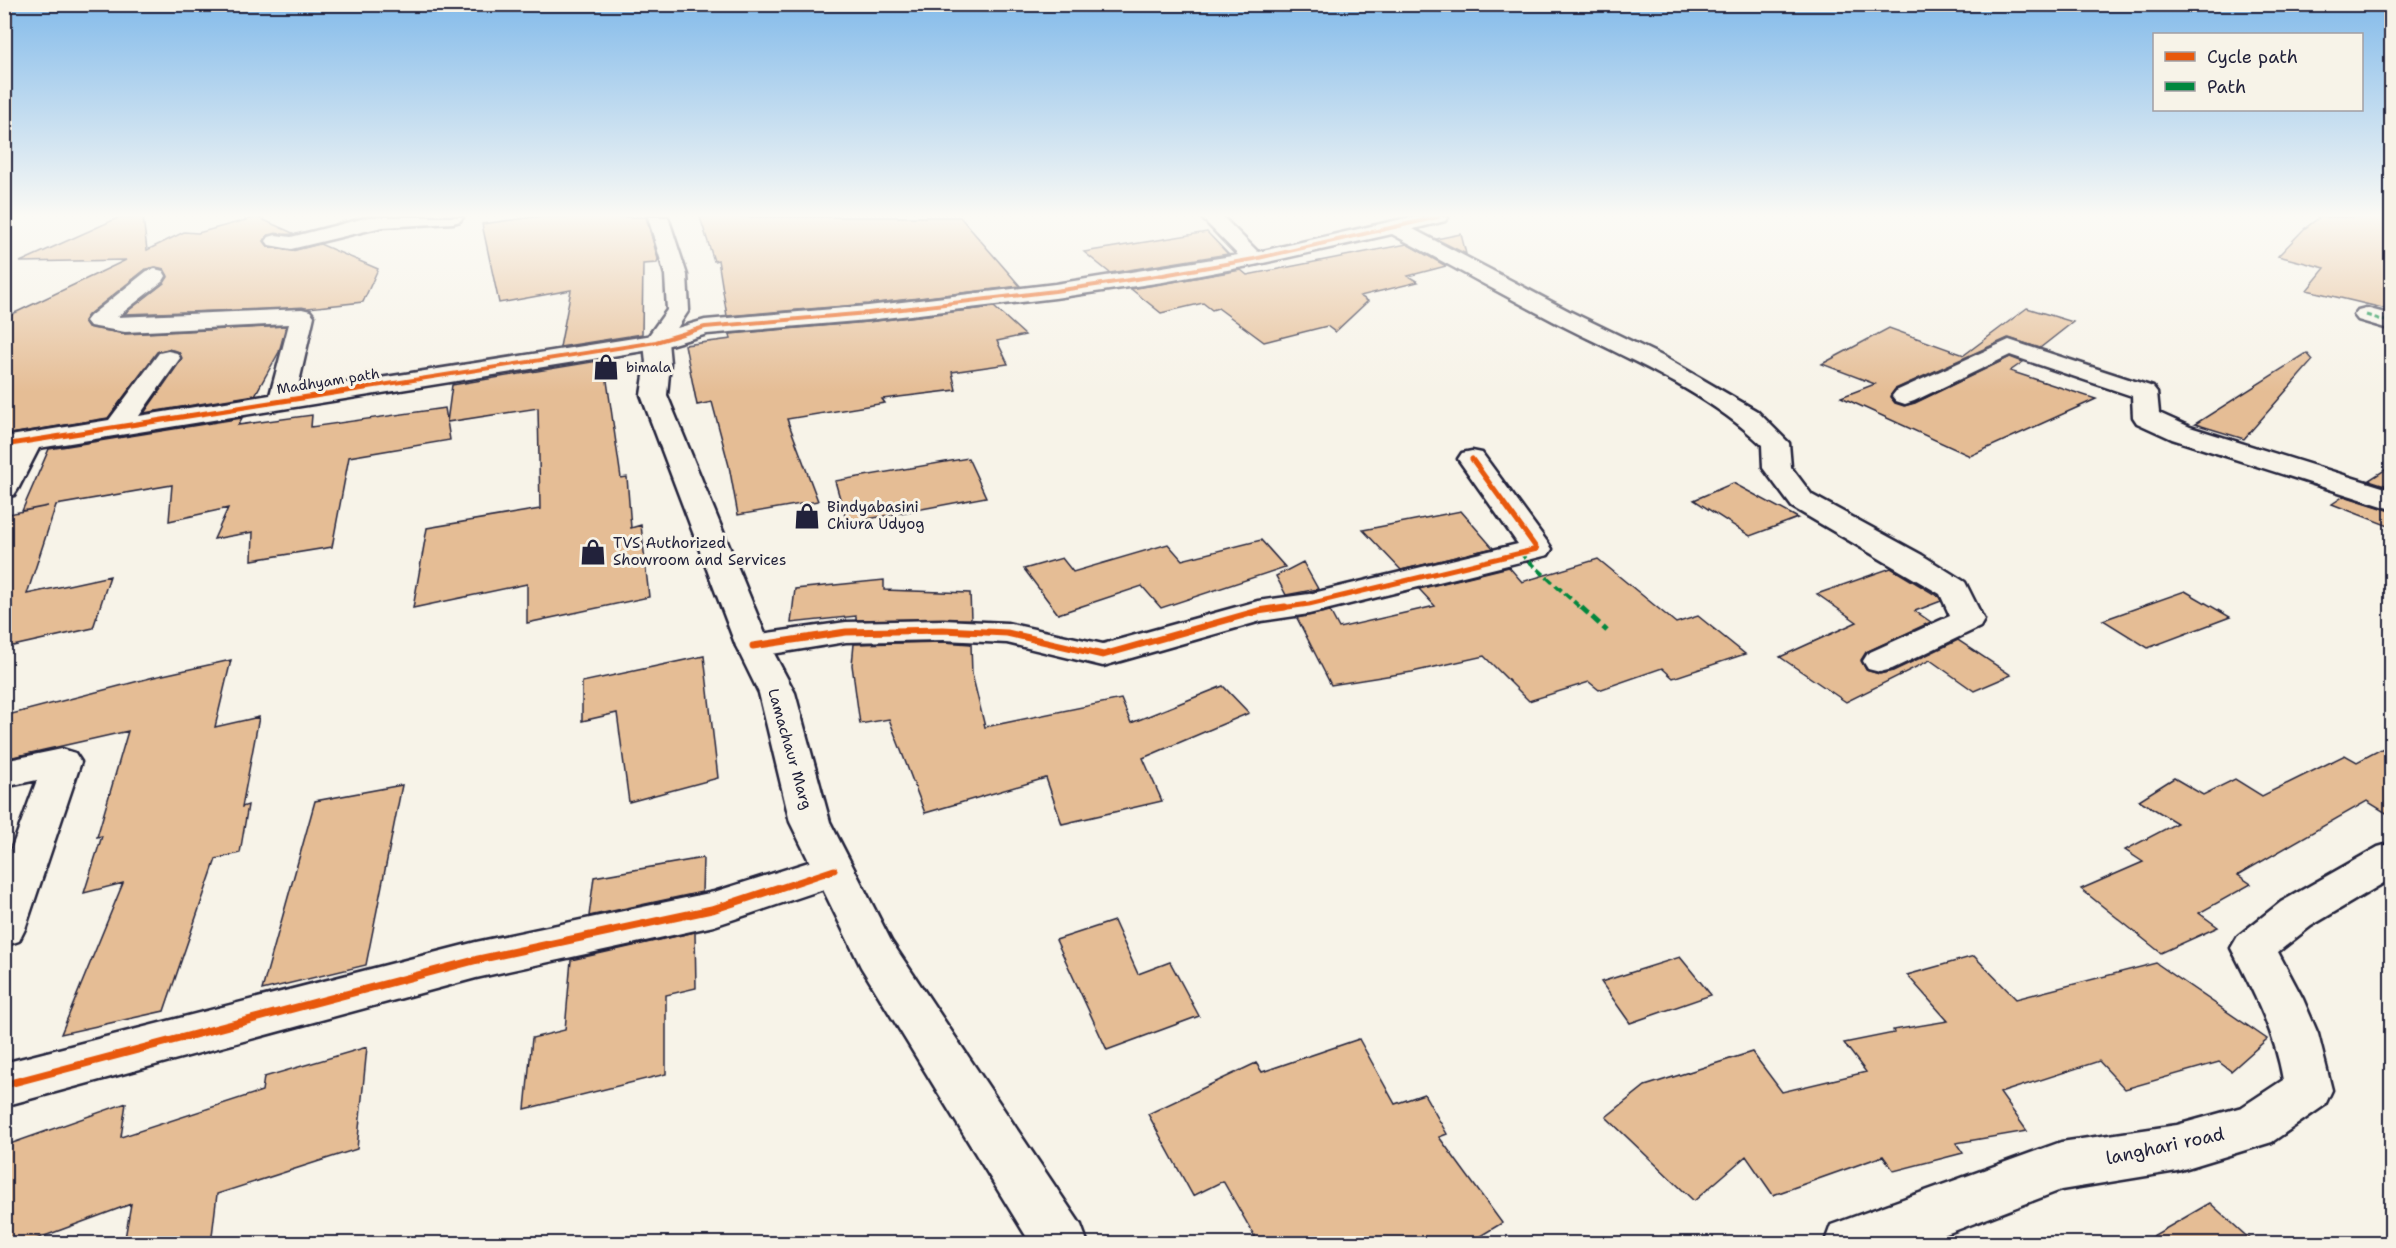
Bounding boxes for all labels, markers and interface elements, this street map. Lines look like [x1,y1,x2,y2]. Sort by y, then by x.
legend [2153,33,2363,111]
text: Cycle path [2207,45,2298,69]
text: Path [2207,75,2246,99]
shop icon: bimala [591,352,621,382]
place label: bimala [626,358,672,376]
street label: Madhyam path [275,364,381,398]
place label: Bindyabasini Chiura Udyog [827,497,924,534]
shop icon: Bindyabasini Chiura Udyog [792,501,822,531]
place label: TVS Authorized Showroom and Services [613,533,786,570]
shop icon: TVS Authorized Showroom and Services [578,537,608,567]
street label: Lamachaur Marg [763,686,817,812]
street label: langhari road [2104,1122,2226,1170]

